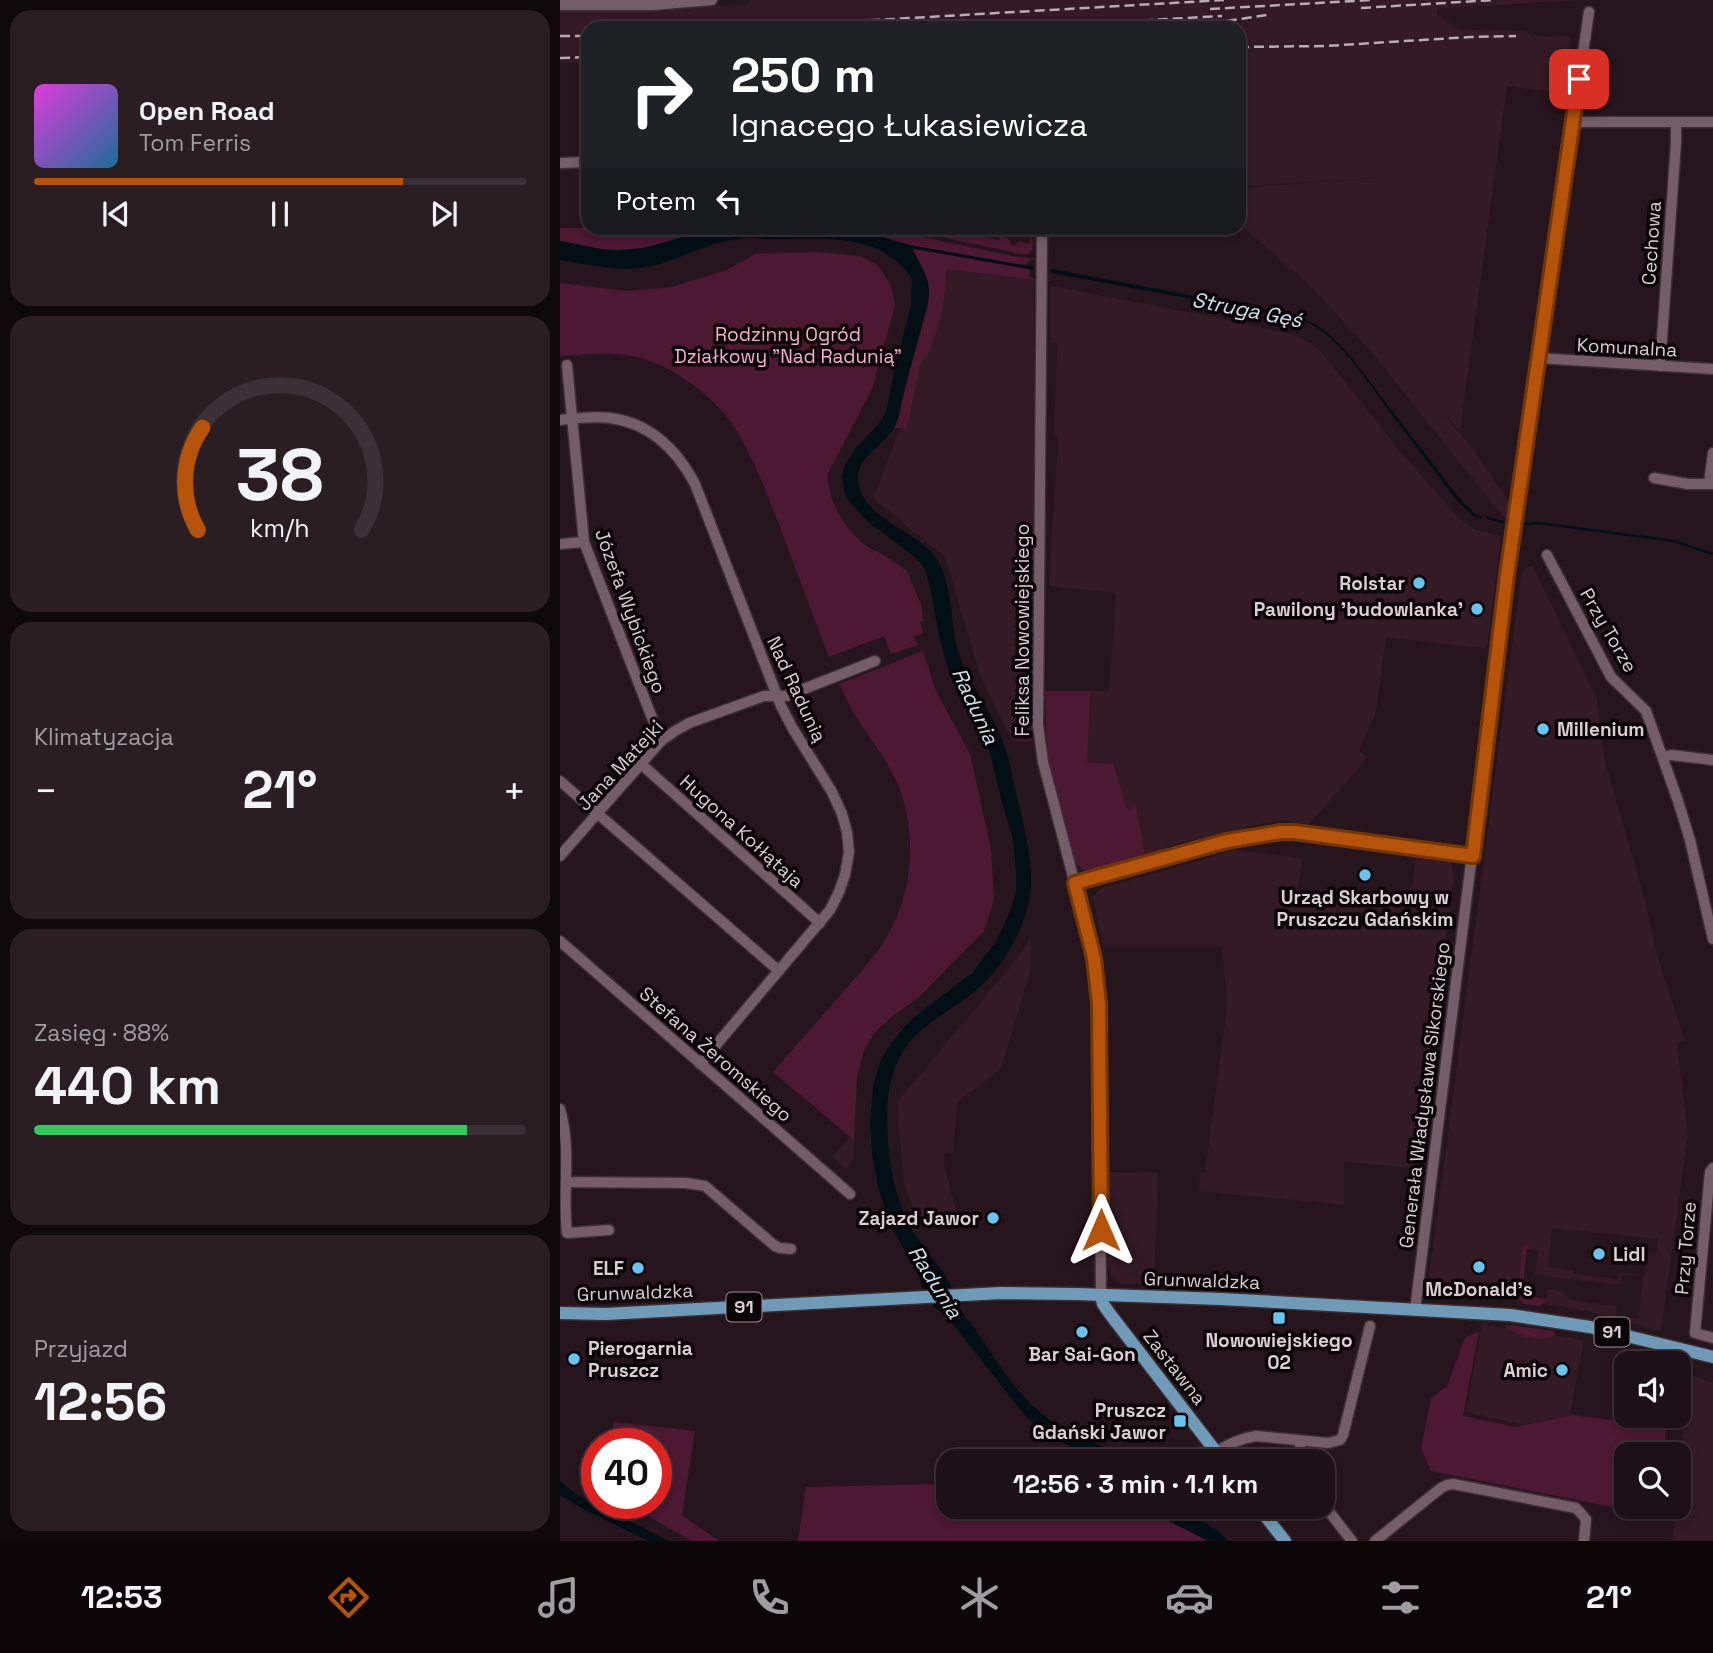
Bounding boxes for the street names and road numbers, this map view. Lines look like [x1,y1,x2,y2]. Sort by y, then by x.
street label: Cechowa [1636,200,1667,286]
street label: Komunalna [1576,332,1678,363]
street label: Feliksa Nowowiejskiego [1010,523,1035,737]
street label: Józefa Wybickiego [589,526,672,697]
street label: Przy Torze [1574,584,1643,677]
street label: Nad Radunią [761,632,832,746]
street label: Jana Matejki [572,715,669,816]
street label: Hugona Kołłątaja [675,769,809,894]
street label: Generała Władysława Sikorskiego [1393,940,1456,1250]
street label: Stefana Żeromskiego [634,981,797,1128]
street label: Przy Torze [1669,1200,1702,1296]
street label: Grunwaldzka [1143,1266,1261,1295]
street label: Grunwaldzka [576,1278,694,1307]
road number: 91 [726,1292,762,1322]
road number: 91 [1594,1317,1630,1346]
street label: Zastawna [1137,1325,1212,1410]

